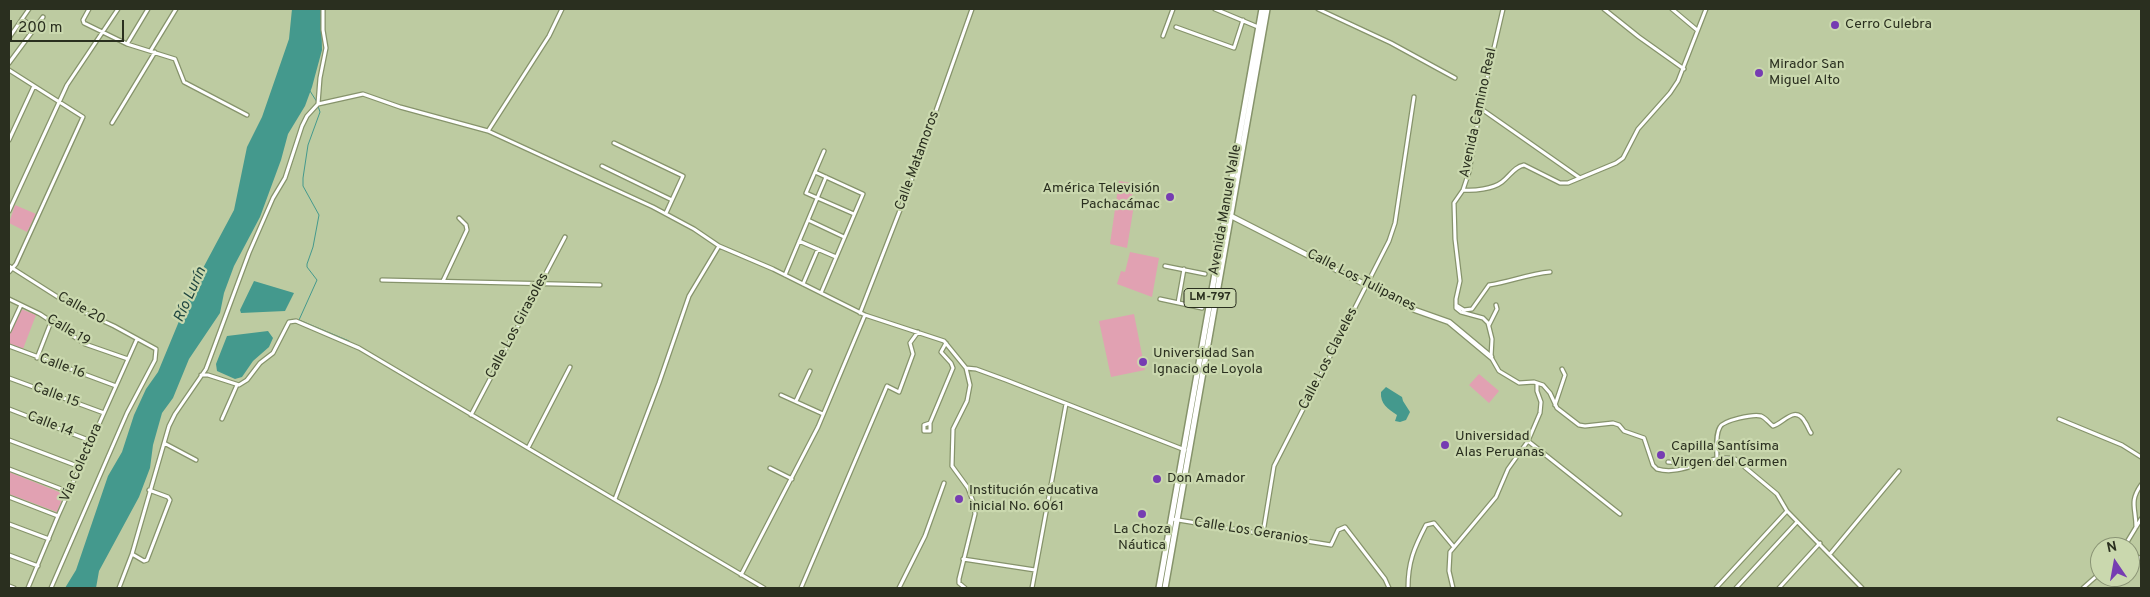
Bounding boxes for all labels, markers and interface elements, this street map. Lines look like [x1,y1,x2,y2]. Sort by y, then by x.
scale bar [12,10,126,42]
place label: Cerro Culebra [1845,17,1932,33]
text: 200 m [18,19,63,38]
marker: Cerro Culebra [1829,19,1841,31]
street label: Avenida Camino Real [1457,47,1501,179]
place label: Mirador San Miguel Alto [1769,57,1845,90]
marker: Mirador San Miguel Alto [1753,67,1765,79]
street label: Calle Matamoros [892,109,944,213]
street label: Avenida Manuel Valle [1206,143,1246,277]
place label: América Televisión Pachacámac [1043,181,1160,213]
marker: América Televisión Pachacámac [1164,191,1176,203]
street label: Calle Los Tulipanes [1304,246,1418,316]
water label: Río Lurín [171,265,211,325]
street label: Calle Los Girasoles [483,270,553,382]
road number: LM-797 [1184,288,1236,308]
street label: Calle 20 [54,289,108,329]
street label: Calle Los Claveles [1296,305,1362,413]
street label: Calle 19 [43,311,93,351]
place label: Universidad San Ignacio de Loyola [1153,346,1263,378]
street label: Calle 16 [36,351,88,383]
marker: Universidad San Ignacio de Loyola [1137,356,1149,368]
street label: Calle 15 [30,380,82,412]
street label: Calle 14 [24,409,76,441]
street label: Via Colectora [57,421,107,505]
place label: Universidad Alas Peruanas [1455,429,1545,462]
marker: Universidad Alas Peruanas [1439,439,1451,451]
place label: Capilla Santísima Virgen del Carmen [1671,439,1787,472]
marker: Capilla Santísima Virgen del Carmen [1655,449,1667,461]
place label: Don Amador [1167,471,1245,487]
marker: Don Amador [1151,473,1163,485]
place label: Institución educativa inicial No. 6061 [969,483,1098,516]
marker: Institución educativa inicial No. 6061 [953,493,965,505]
marker: La Choza Náutica [1136,508,1148,520]
street label: Calle Los Geranios [1193,515,1309,549]
place label: La Choza Náutica [1113,522,1171,554]
north arrow [2090,537,2140,587]
text: N [2105,538,2119,557]

